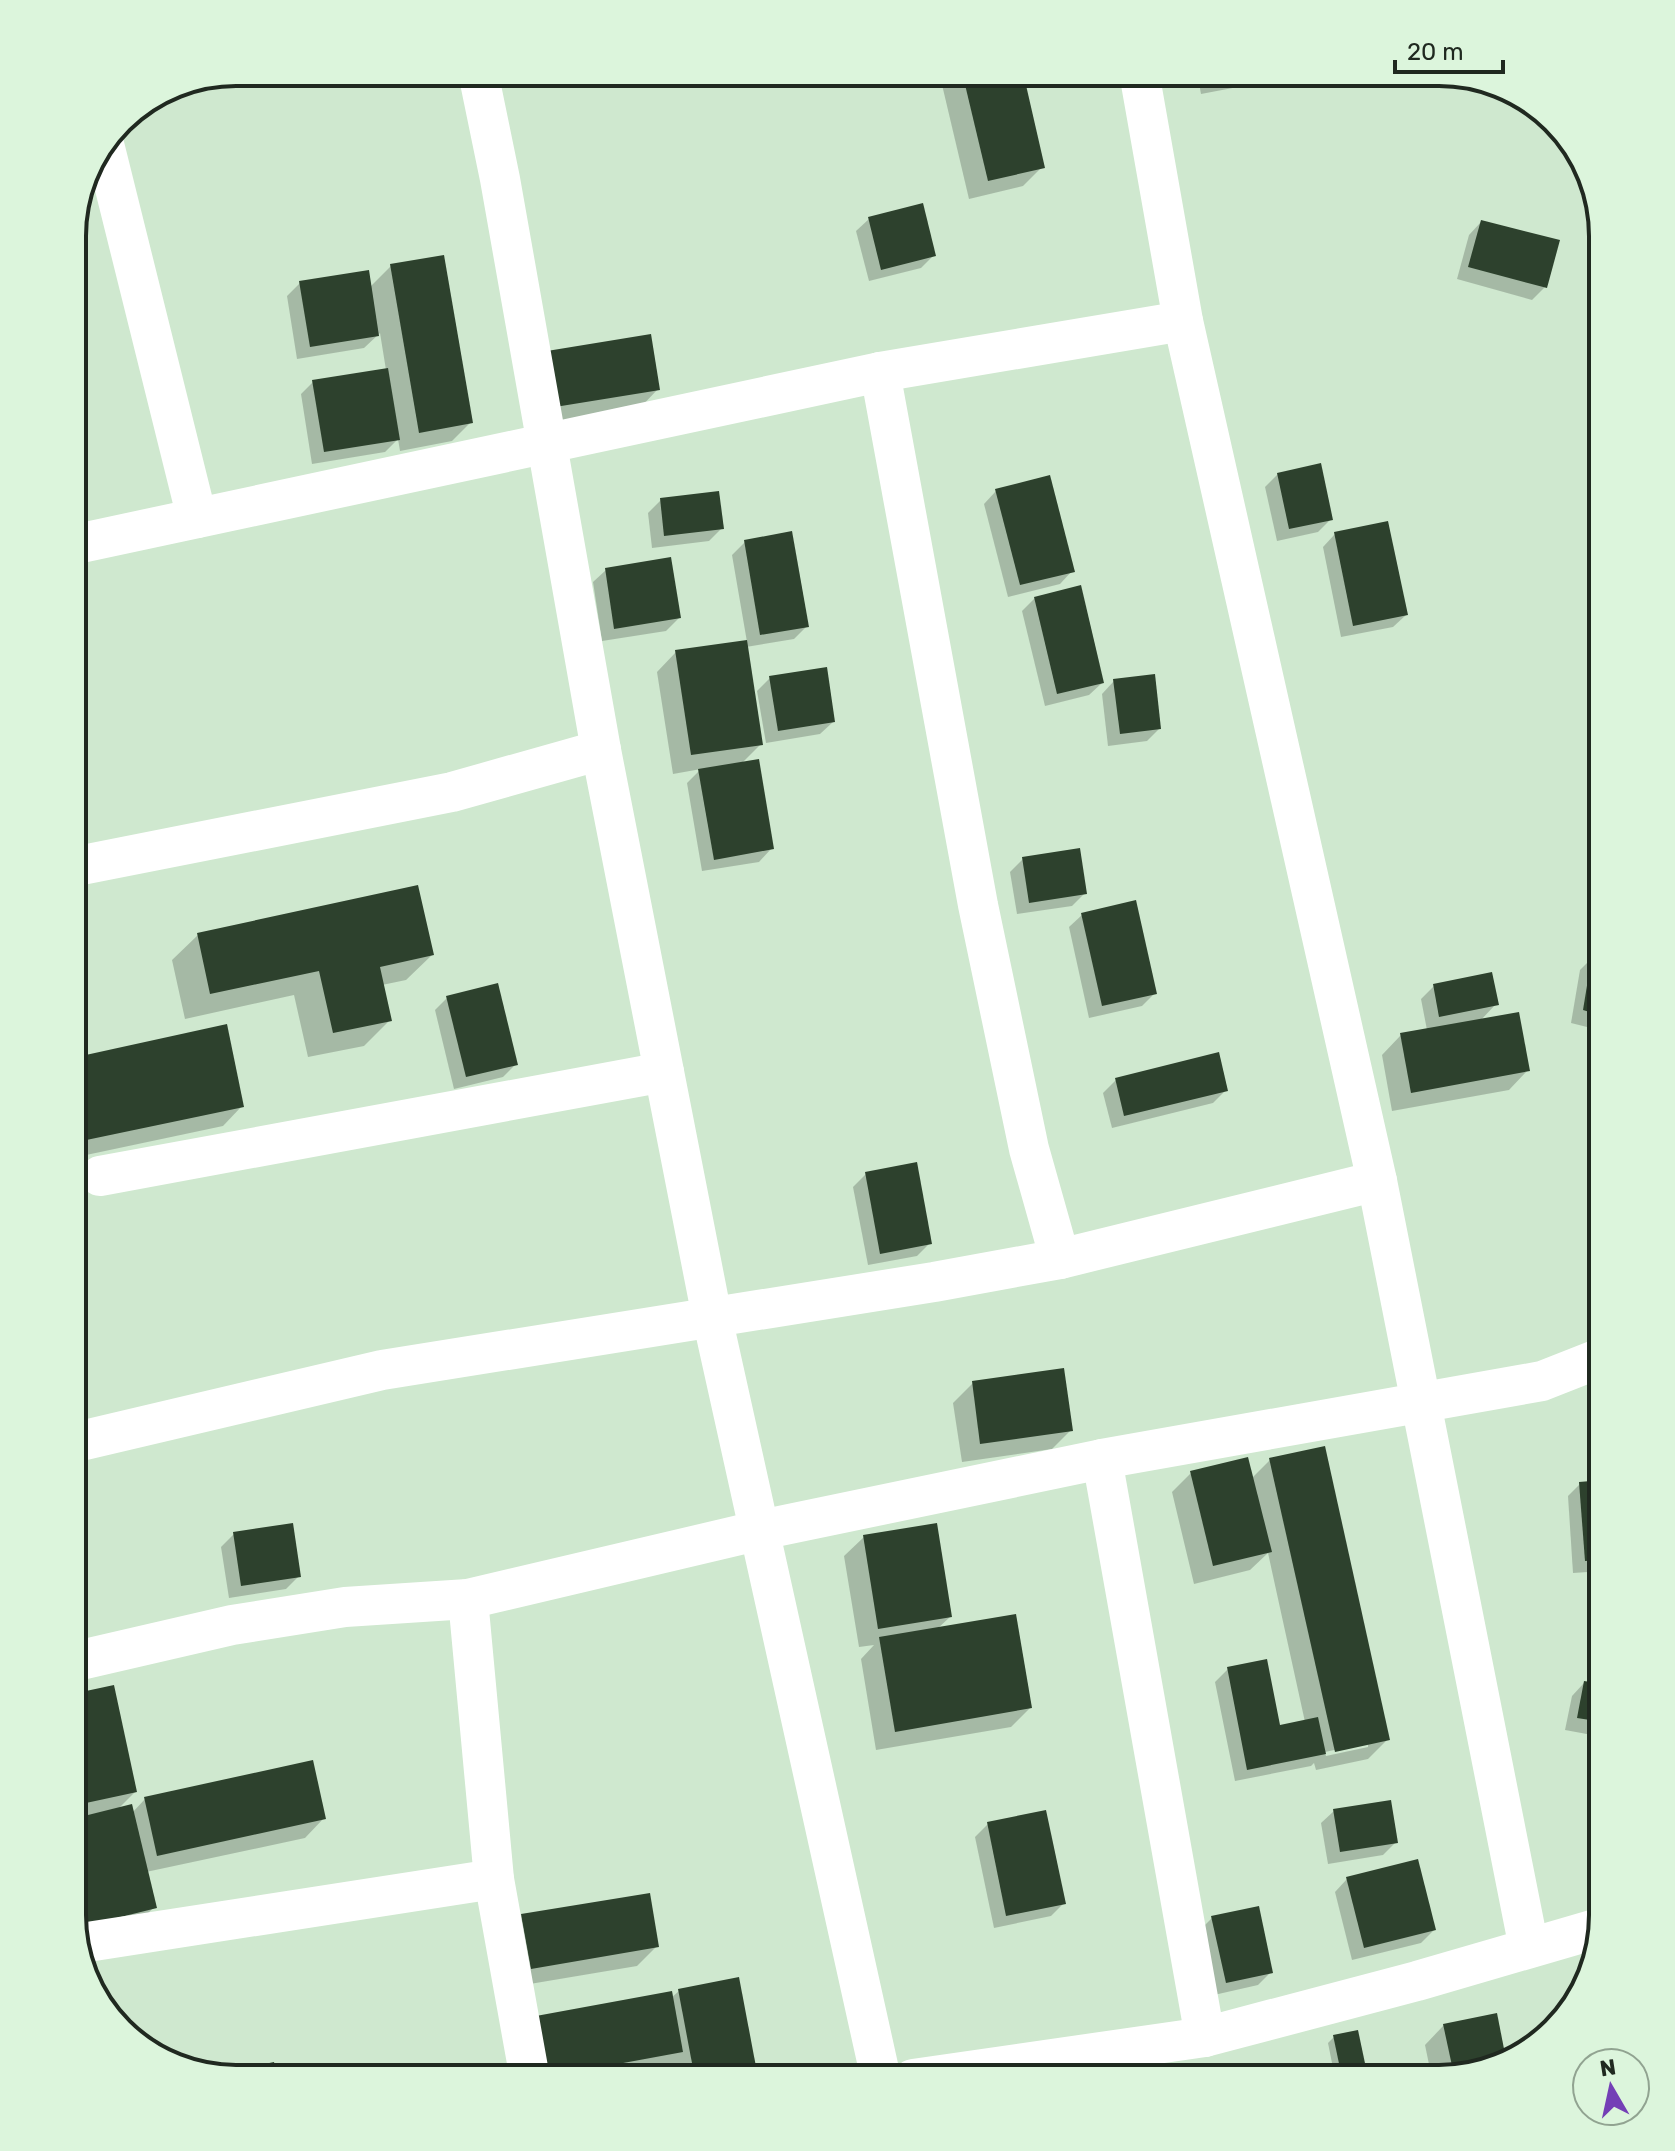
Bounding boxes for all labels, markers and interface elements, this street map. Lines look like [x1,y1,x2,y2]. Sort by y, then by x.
scale bar [1395,24,1503,74]
text: 20 m [1407,38,1464,66]
north arrow [1571,2047,1651,2127]
text: N [1598,2053,1618,2082]

